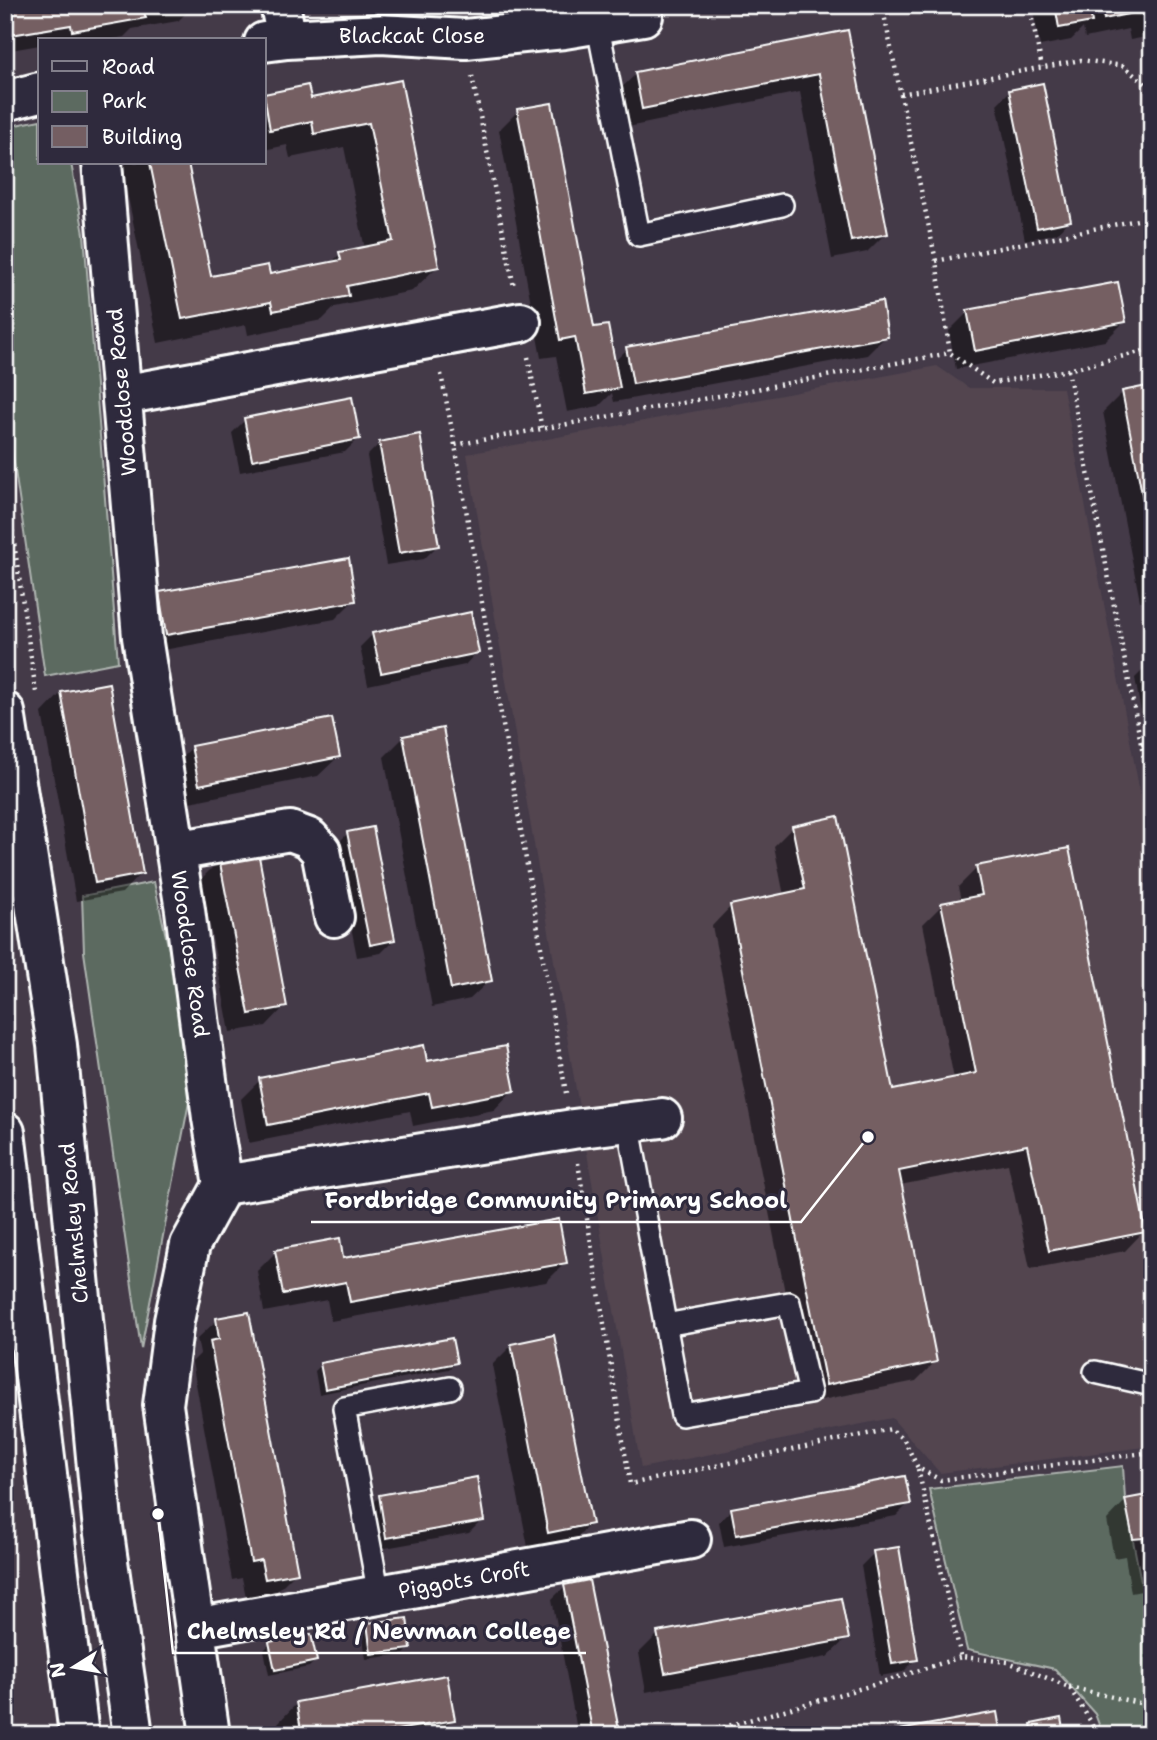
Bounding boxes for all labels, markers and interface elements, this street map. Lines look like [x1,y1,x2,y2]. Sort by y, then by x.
street label: Blackcat Close [339,22,485,50]
legend [38,38,266,164]
text: Road [102,53,155,81]
text: Park [102,87,147,115]
text: Building [102,123,182,151]
street label: Woodclose Road [101,307,143,477]
street label: Woodclose Road [164,869,216,1039]
street label: Chelmsley Road [53,1141,95,1305]
callout: Fordbridge Community Primary School [311,1178,801,1222]
text: Fordbridge Community Primary School [325,1185,787,1215]
street label: Piggots Croft [396,1555,532,1605]
callout: Chelmsley Rd / Newman College [173,1609,586,1653]
text: Chelmsley Rd / Newman College [187,1616,571,1646]
north arrow [38,1632,108,1702]
text: N [44,1660,72,1680]

